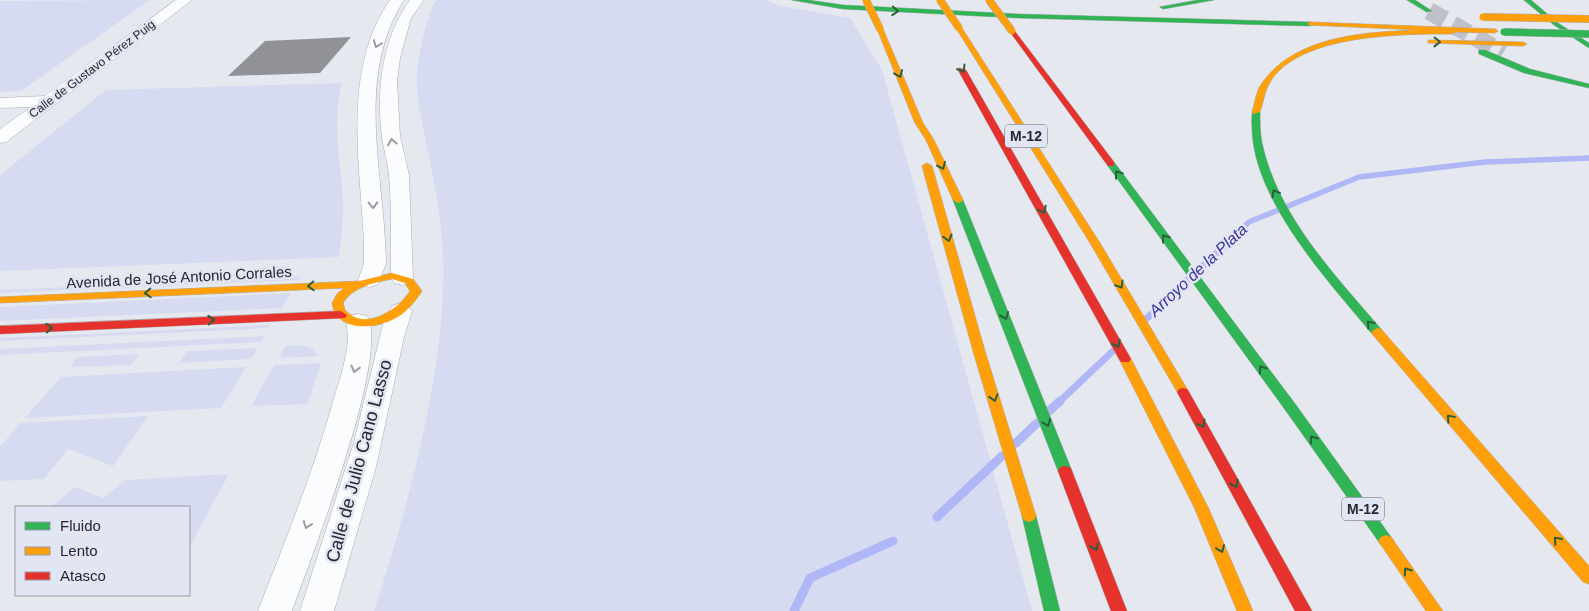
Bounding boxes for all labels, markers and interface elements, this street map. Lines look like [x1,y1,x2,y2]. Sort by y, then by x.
one-way arrow [892,5,900,16]
street label: Calle de Gustavo Pérez Puig [26,17,158,121]
one-way arrow [1434,37,1441,47]
one-way arrow [373,39,383,48]
one-way arrow [955,64,965,73]
one-way arrow [892,69,903,78]
road number: M-12 [1005,124,1047,148]
one-way arrow [388,138,398,147]
one-way arrow [936,161,947,170]
one-way arrow [1115,170,1124,180]
one-way arrow [1271,189,1281,198]
one-way arrow [368,201,378,209]
one-way arrow [1037,204,1047,213]
water label: Arroyo de la Plata [1145,220,1250,320]
one-way arrow [942,234,952,242]
one-way arrow [1163,235,1171,244]
street label: Avenida de José Antonio Corrales [66,263,292,291]
one-way arrow [1113,279,1123,288]
one-way arrow [307,281,314,291]
one-way arrow [144,288,152,299]
one-way arrow [999,311,1010,320]
one-way arrow [207,315,215,326]
one-way arrow [1368,321,1376,330]
one-way arrow [45,322,53,333]
one-way arrow [1111,338,1121,347]
street label: Calle de Julio Cano Lasso [322,357,396,565]
one-way arrow [350,365,361,374]
one-way arrow [1259,365,1268,375]
one-way arrow [988,393,998,401]
one-way arrow [1447,415,1456,424]
one-way arrow [1041,418,1051,427]
one-way arrow [1196,419,1206,428]
one-way arrow [1310,435,1319,445]
one-way arrow [1229,479,1239,488]
road number: M-12 [1342,498,1384,520]
legend [15,506,190,596]
text: Fluido [60,517,101,534]
one-way arrow [303,520,313,528]
one-way arrow [1554,537,1563,546]
text: Lento [60,542,98,559]
one-way arrow [1089,542,1099,551]
one-way arrow [1214,544,1225,553]
text: Atasco [60,567,106,584]
one-way arrow [1404,567,1413,577]

